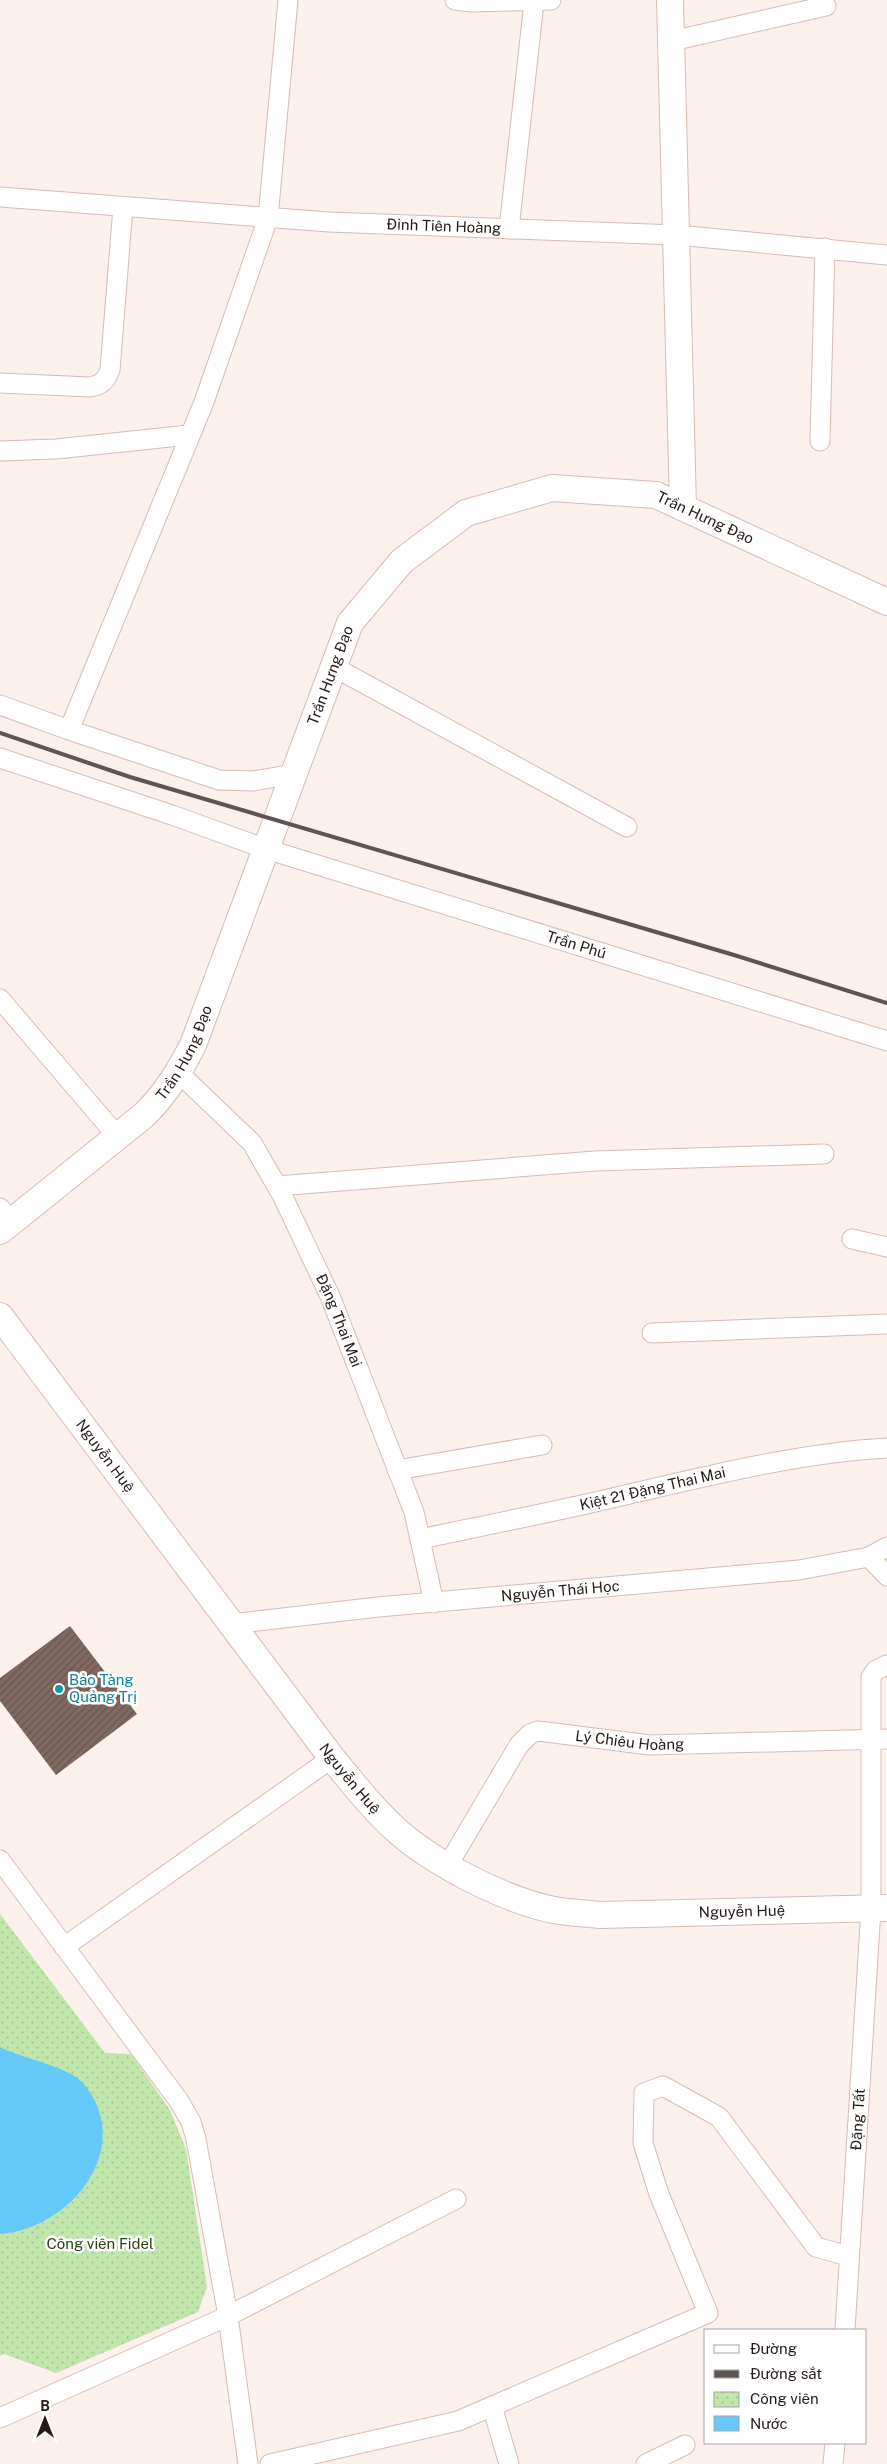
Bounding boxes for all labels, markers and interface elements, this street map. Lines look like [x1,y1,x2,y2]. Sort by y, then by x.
street label: Đinh Tiên Hoàng [386,215,502,236]
street label: Trần Hưng Đạo [654,488,757,547]
street label: Trần Hưng Đạo [304,623,356,727]
street label: Trần Phú [545,927,608,962]
street label: Trần Hưng Đạo [152,1003,215,1103]
street label: Đặng Thai Mai [313,1271,366,1369]
street label: Nguyễn Huệ [73,1416,138,1495]
street label: Kiệt 21 Đặng Thai Mai [578,1463,727,1513]
street label: Nguyễn Thái Học [500,1577,620,1604]
place label: Bảo Tàng Quảng Trị [69,1671,137,1705]
marker: Bảo Tàng Quảng Trị [53,1683,65,1695]
street label: Lý Chiêu Hoàng [574,1727,684,1753]
street label: Nguyễn Huệ [316,1740,384,1817]
street label: Nguyễn Huệ [698,1901,785,1921]
street label: Đặng Tất [847,2088,868,2151]
park label: Công viên Fidel [46,2235,154,2252]
legend [704,2329,867,2444]
text: Đường [750,2340,797,2357]
text: Đường sắt [750,2365,822,2382]
text: Công viên [750,2390,819,2407]
north arrow [20,2394,70,2444]
text: B [40,2398,50,2414]
text: Nước [750,2415,788,2432]

